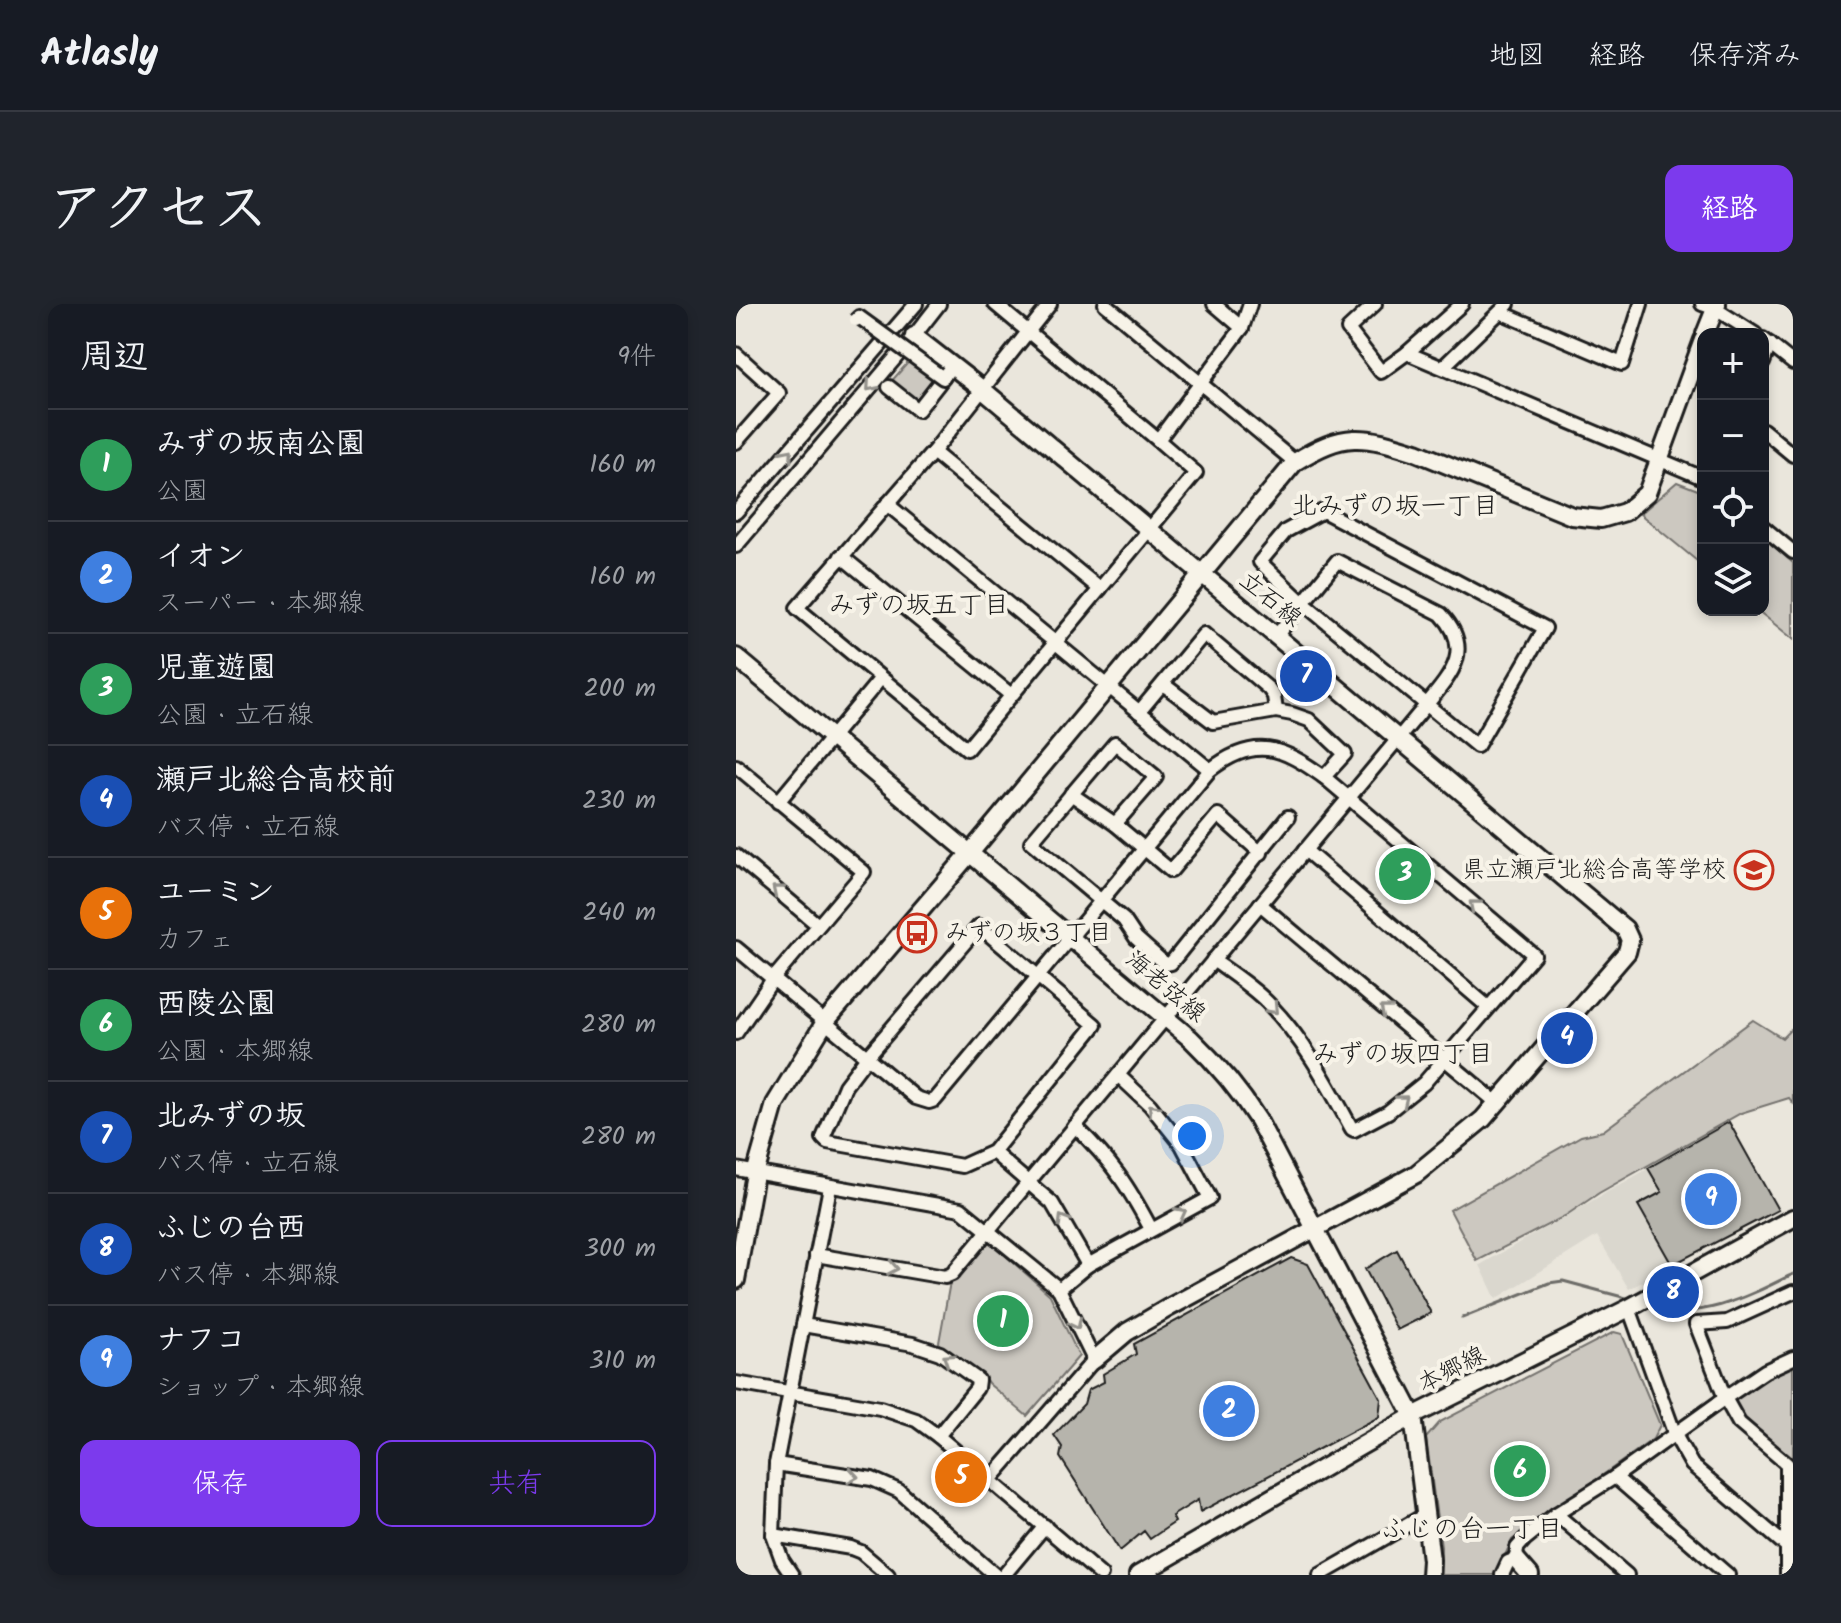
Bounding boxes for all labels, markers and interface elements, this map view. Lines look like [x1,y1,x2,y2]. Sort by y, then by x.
text: Atlasly [40,25,158,85]
text: 地図 [1489,34,1545,79]
text: 経路 [1589,34,1645,79]
text: 保存済み [1689,34,1801,79]
button: 経路 [1665,165,1793,252]
text: アクセス [48,166,269,256]
map controls [1697,328,1769,616]
button: + [1697,328,1769,400]
text: 周辺 [80,331,148,385]
text: 9件 [617,336,656,378]
one-way arrow [866,376,881,391]
button: − [1697,400,1769,472]
text: みずの坂南公園 [156,421,365,469]
text: 1 [102,444,110,486]
text: 160 m [589,444,656,486]
one-way arrow [778,448,792,463]
text: 公園 [156,471,208,513]
button: locate [1697,472,1769,544]
district label: 北みずの坂一丁目 [1292,486,1498,528]
text: イオン [156,533,245,581]
button: layers [1697,544,1769,616]
text: 2 [98,556,114,598]
text: 160 m [589,556,656,598]
street label: 立石線 [1230,562,1310,638]
text: スーパー · 本郷線 [156,583,364,625]
district label: みずの坂五丁目 [829,585,1009,627]
text: 児童遊園 [156,645,276,693]
pin: 7 [1280,646,1332,706]
text: 3 [99,668,113,710]
text: 200 m [584,668,656,710]
text: 公園 · 立石線 [156,695,313,737]
text: 瀬戸北総合高校前 [156,757,396,805]
text: 4 [99,780,113,822]
text: 230 m [582,780,656,822]
text: バス停 · 立石線 [156,807,339,849]
pin: 3 [1379,844,1431,904]
school or university icon: 県立瀬戸北総合高等学校 [1733,849,1775,891]
place label: 県立瀬戸北総合高等学校 [1462,851,1726,890]
text: ユーミン [156,869,275,917]
one-way arrow [772,885,786,900]
text: 5 [99,892,113,934]
text: 240 m [582,892,656,934]
one-way arrow [1469,900,1484,915]
bus stop icon: みずの坂３丁目 [896,912,938,954]
place label: みずの坂３丁目 [945,914,1112,953]
text: カフェ [156,919,234,961]
street label: 海老弦線 [1116,941,1214,1033]
text: 西陵公園 [156,981,276,1029]
one-way arrow [1264,1000,1278,1015]
text: 6 [99,1004,113,1046]
text: 280 m [581,1004,656,1046]
one-way arrow [1380,1005,1395,1020]
pin: 4 [1541,1008,1593,1068]
text: 公園 · 本郷線 [156,1031,313,1073]
district label: みずの坂四丁目 [1313,1034,1493,1076]
text: 北みずの坂 [156,1093,305,1141]
one-way arrow [1394,1095,1409,1109]
one-way arrow [1148,1104,1163,1119]
text: 7 [100,1116,112,1158]
text: 280 m [581,1116,656,1158]
your location [1172,1116,1212,1156]
text: バス停 · 立石線 [156,1143,339,1185]
pin: 9 [1685,1169,1737,1229]
text: ふじの台西 [156,1205,306,1253]
one-way arrow [1172,1208,1187,1223]
one-way arrow [1057,1214,1073,1229]
text: 8 [98,1228,114,1270]
text: 300 m [584,1228,656,1270]
text: バス停 · 本郷線 [156,1255,339,1297]
one-way arrow [886,1259,900,1276]
pin: 8 [1647,1262,1699,1322]
pin: 1 [977,1291,1029,1351]
one-way arrow [1066,1316,1082,1331]
text: ナフコ [156,1317,246,1365]
street label: 本郷線 [1411,1336,1493,1404]
text: 9 [99,1340,113,1382]
text: 310 m [589,1340,656,1382]
one-way arrow [942,1354,957,1369]
text: ショップ · 本郷線 [156,1367,364,1409]
pin: 2 [1203,1381,1255,1441]
button: 保存 [80,1440,360,1527]
button: 共有 [376,1440,656,1527]
pin: 6 [1494,1441,1546,1501]
pin: 5 [935,1447,987,1507]
one-way arrow [846,1467,860,1484]
district label: ふじの台一丁目 [1381,1509,1563,1551]

